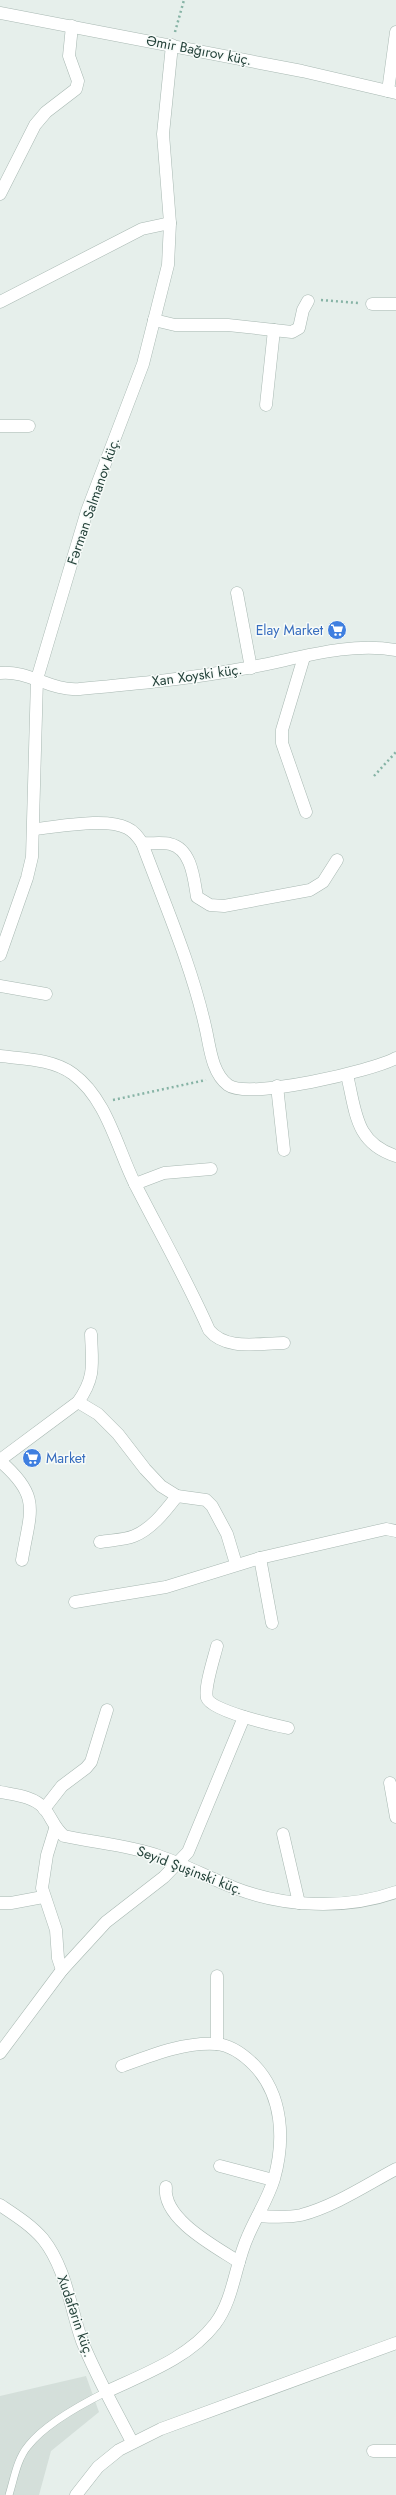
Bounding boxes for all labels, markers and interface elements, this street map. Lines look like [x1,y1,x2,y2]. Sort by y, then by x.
street label: Əmir Bağırov küç. [145,30,253,70]
street label: Fərman Salmanov küç. [62,435,124,567]
supermarket icon: Elay Market [326,619,348,641]
place label: Elay Market [256,620,324,640]
street label: Xan Xoyski küç. [151,659,243,691]
supermarket icon: Market [21,1447,43,1469]
place label: Market [46,1448,86,1468]
street label: Seyid Şuşinski küç. [134,1841,246,1899]
street label: Xudafərin küç. [53,2272,99,2360]

